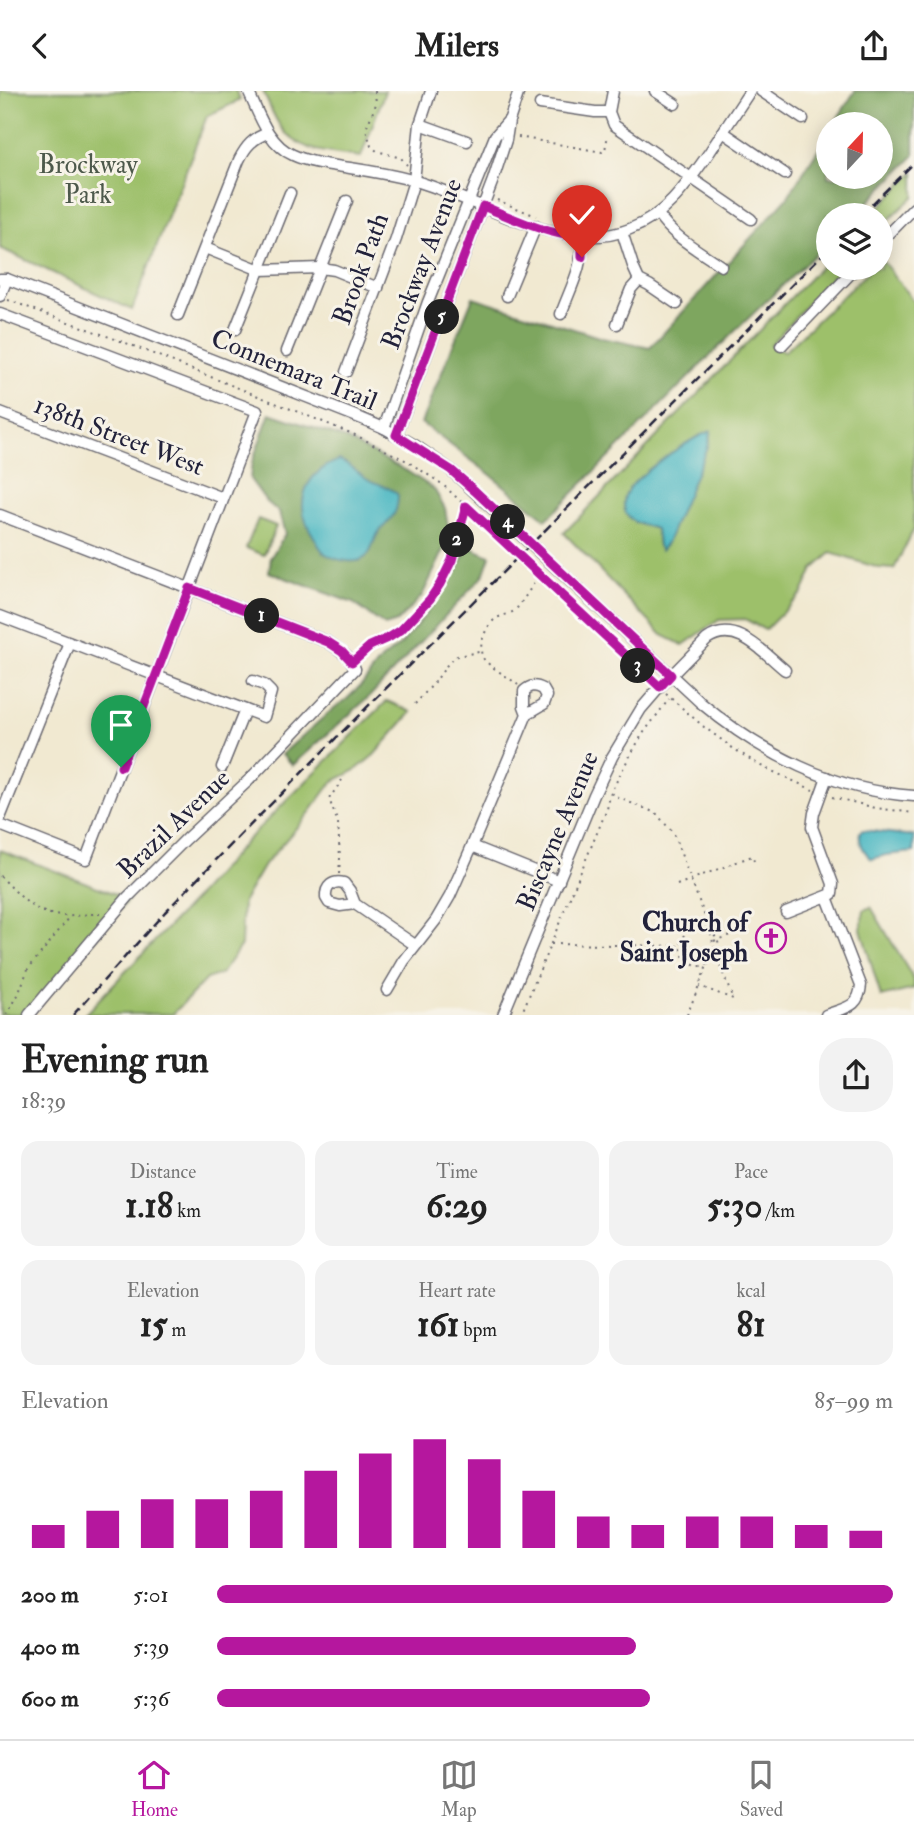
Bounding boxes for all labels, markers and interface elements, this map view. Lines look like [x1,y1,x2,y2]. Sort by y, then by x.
text: Milers [415,26,499,66]
icon: back [21,27,59,65]
icon: share [855,27,893,65]
north arrow [816,112,892,189]
map controls [816,112,893,280]
park label: Brockway Park [38,149,138,211]
street label: Brockway Avenue [375,174,469,354]
pin [552,185,612,257]
icon: check [563,196,601,234]
button: layers [816,203,893,280]
street label: Brook Path [326,208,396,329]
pin: 5 [424,299,460,335]
text: 5 [437,304,446,328]
street label: Connemara Trail [206,322,382,418]
street label: 138th Street West [29,389,209,483]
pin: 4 [490,505,526,539]
text: 4 [502,509,513,533]
pin: 2 [440,523,475,557]
text: 2 [452,527,461,551]
pin: 1 [244,599,280,633]
text: 1 [258,603,265,627]
pin: 3 [620,649,656,683]
text: 3 [634,653,641,677]
pin [91,695,151,767]
icon: arrive [102,706,140,744]
street label: Biscayne Avenue [510,746,606,916]
street label: Brazil Avenue [111,762,237,886]
place label: Church of Saint Joseph [620,907,753,970]
church icon: Church of Saint Joseph [754,921,788,955]
text: Evening run [21,1036,209,1084]
button: share [819,1038,893,1112]
text: 18:39 [21,1086,66,1115]
text: Distance [130,1160,196,1184]
text: Time [436,1160,478,1184]
text: Pace [734,1160,768,1184]
text: 1.18 [125,1184,173,1228]
text: 6:29 [426,1184,488,1228]
text: 5:30 [707,1184,762,1228]
text: km [173,1199,201,1223]
text: /km [762,1199,795,1223]
text: Elevation [127,1279,199,1303]
text: Heart rate [418,1279,496,1303]
text: kcal [736,1279,766,1303]
text: 15 [140,1303,168,1347]
text: 161 [417,1303,459,1347]
text: 81 [737,1303,765,1347]
text: m [168,1318,186,1342]
text: bpm [459,1318,497,1342]
text: Elevation [21,1386,109,1415]
text: 85–99 m [814,1386,893,1415]
text: 200 m [21,1580,79,1609]
text: 5:01 [133,1580,169,1609]
text: 400 m [21,1632,80,1661]
text: 5:39 [133,1632,169,1661]
text: 600 m [21,1684,79,1713]
text: 5:36 [133,1684,169,1713]
tab: Home [131,1756,178,1822]
tab: Map [440,1756,478,1822]
tab: Saved [740,1756,783,1822]

